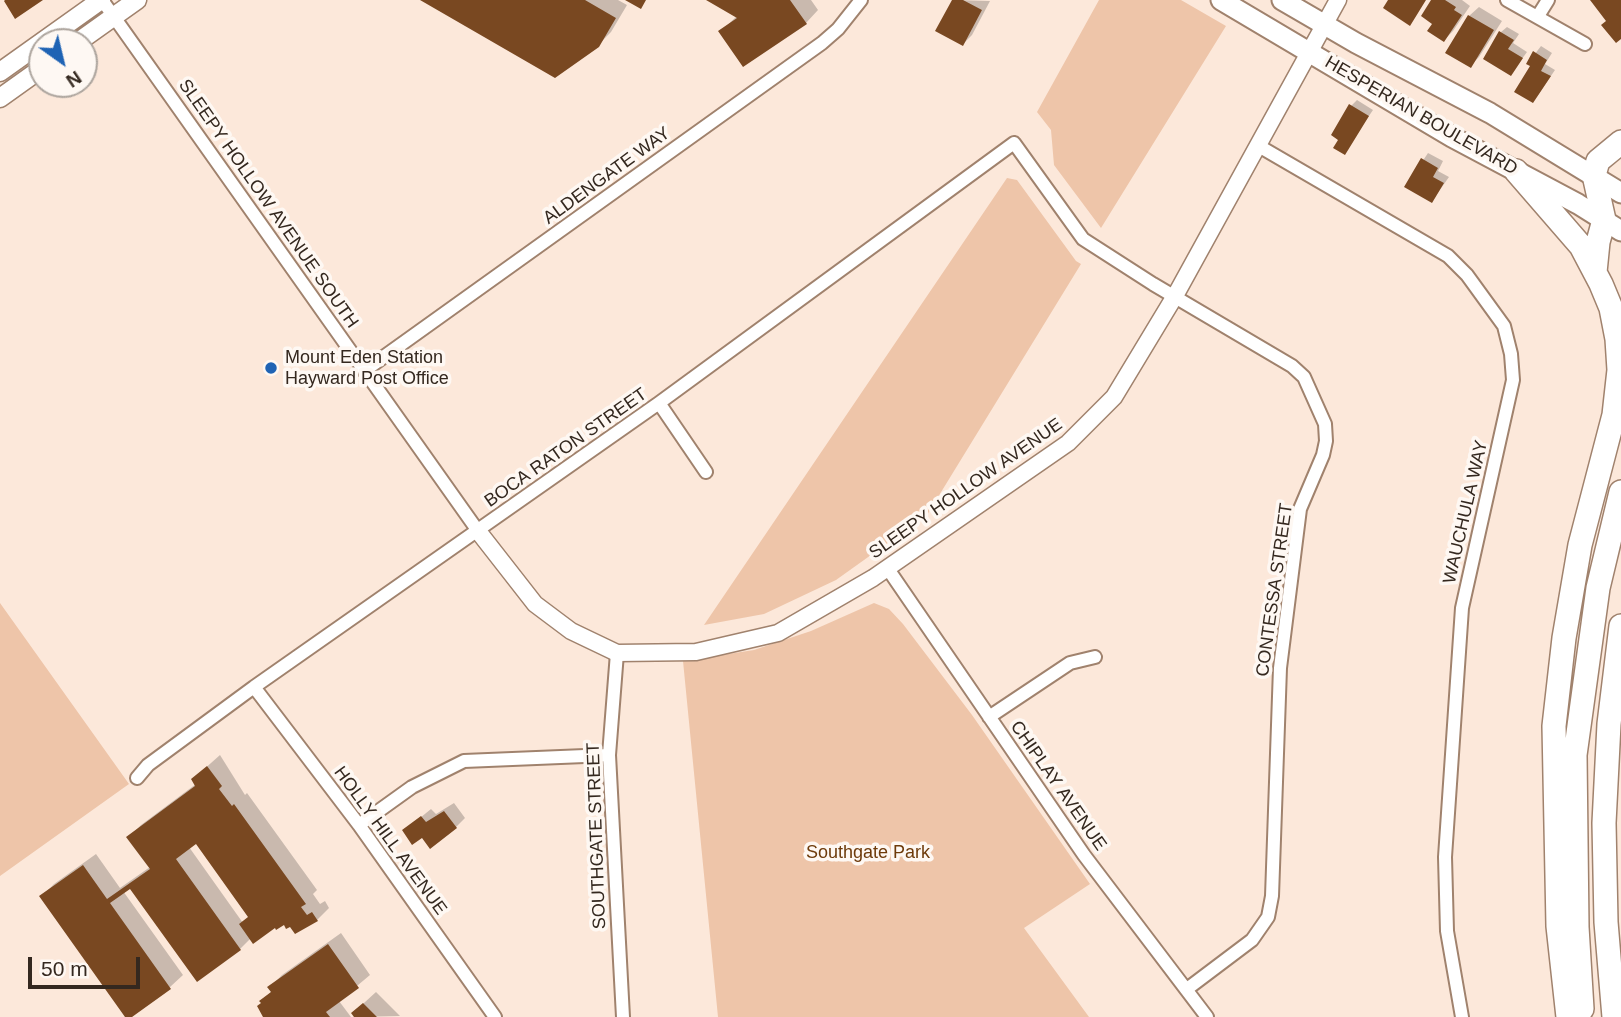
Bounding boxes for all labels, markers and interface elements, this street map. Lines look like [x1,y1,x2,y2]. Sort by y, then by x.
north arrow [28,28,98,98]
street label: HESPERIAN BOULEVARD [1321,52,1521,180]
text: N [62,67,85,92]
street label: SLEEPY HOLLOW AVENUE SOUTH [173,75,363,333]
street label: ALDENGATE WAY [539,123,675,229]
place label: Mount Eden Station Hayward Post Office [285,347,449,390]
marker: Mount Eden Station Hayward Post Office [263,360,279,376]
street label: BOCA RATON STREET [481,384,651,512]
street label: SLEEPY HOLLOW AVENUE [865,414,1067,564]
street label: WAUCHULA WAY [1439,438,1493,586]
street label: CONTESSA STREET [1252,502,1298,678]
street label: CHIPLAY AVENUE [1005,717,1111,855]
street label: SOUTHGATE STREET [583,742,611,930]
street label: HOLLY HILL AVENUE [329,762,451,920]
park label: Southgate Park [806,842,930,864]
scale bar [32,944,144,988]
text: 50 m [41,957,88,980]

